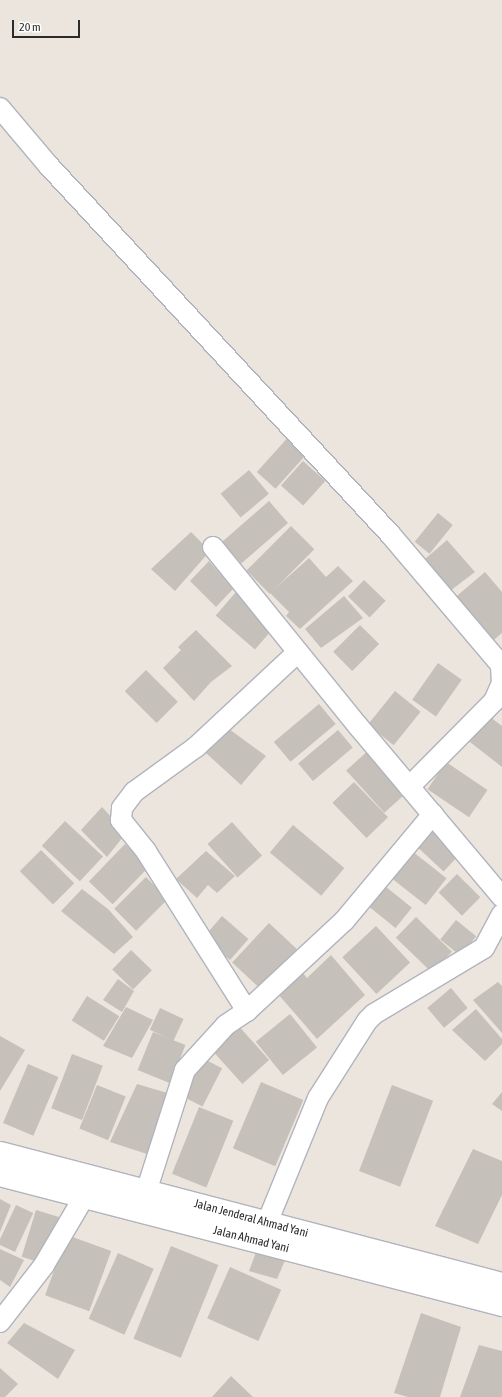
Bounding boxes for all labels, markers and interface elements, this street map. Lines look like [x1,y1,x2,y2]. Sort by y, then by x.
scale bar [14,12,82,38]
text: 20 m [19,20,41,34]
street label: Jalan Jenderal Ahmad Yani [192,1197,310,1241]
street label: Jalan Ahmad Yani [212,1224,290,1256]

